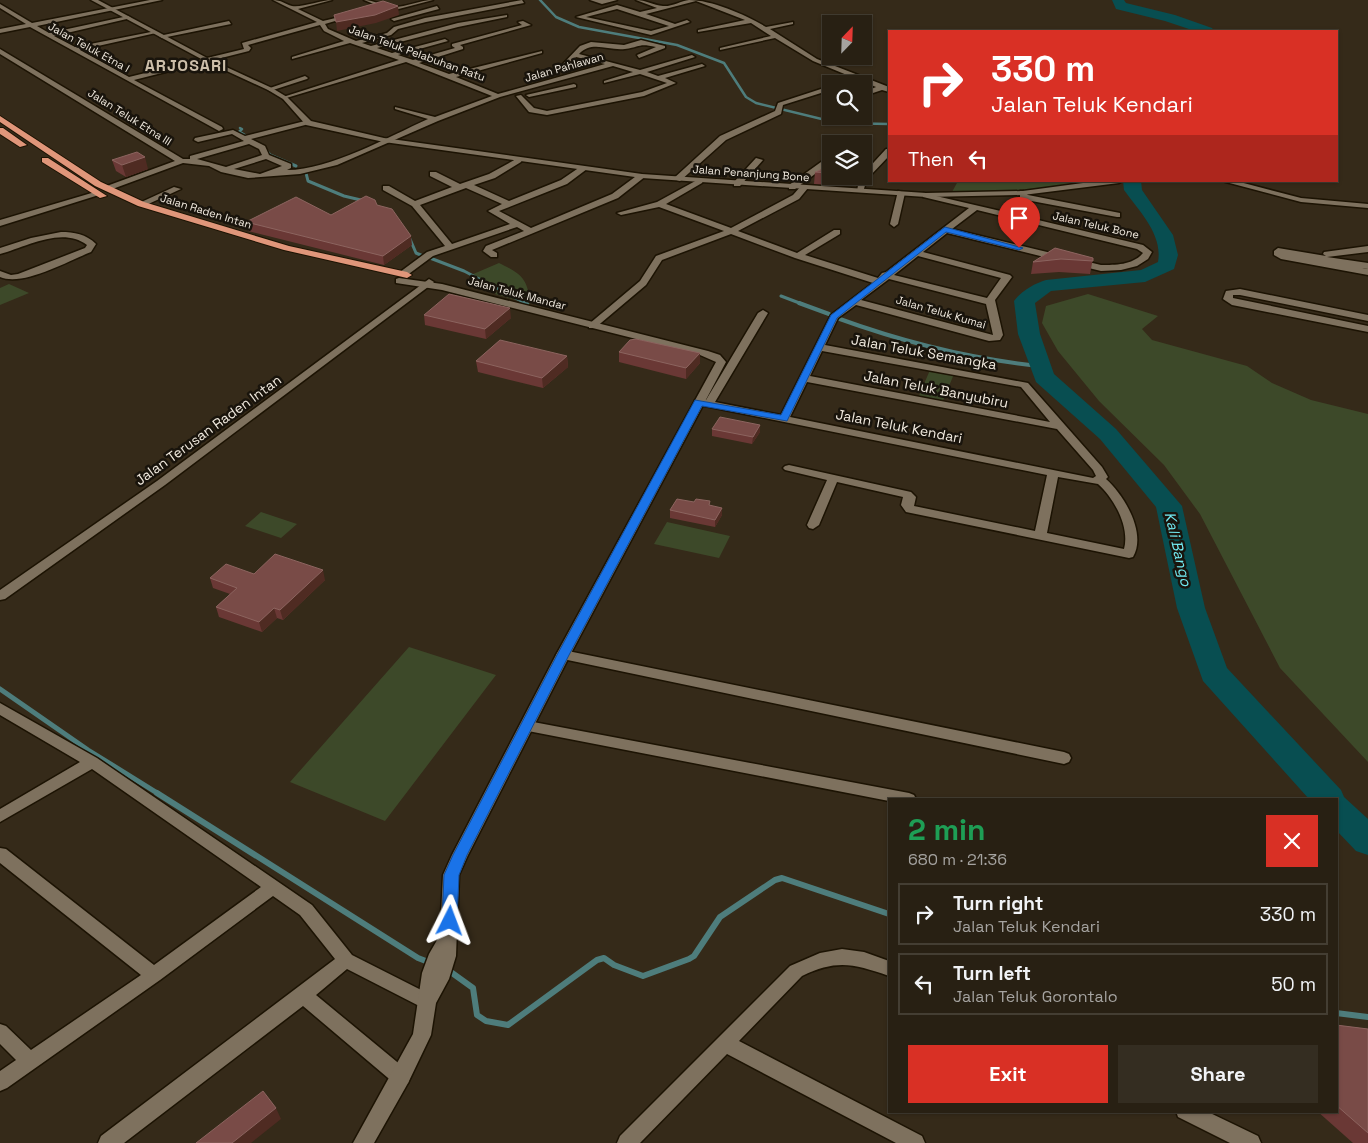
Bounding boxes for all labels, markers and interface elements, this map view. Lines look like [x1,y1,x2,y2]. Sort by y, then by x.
north arrow [822,15,872,65]
map controls [822,15,872,185]
street label: Jalan Teluk Etna I [46,19,132,75]
street label: Jalan Teluk Pelabuhan Ratu [347,22,487,84]
text: 330 m [991,47,1095,91]
street label: Jalan Pahlawan [523,49,605,85]
icon: right [908,50,973,115]
district label: ARJOSARI [145,55,227,76]
button: search [822,75,872,125]
street label: Jalan Teluk Etna III [86,86,174,148]
text: Jalan Teluk Kendari [991,90,1193,118]
button: layers [822,135,872,185]
icon: left [964,145,992,173]
text: Then [908,147,954,172]
street label: Jalan Penanjung Bone [692,162,810,184]
street label: Jalan Raden Intan [159,190,253,232]
pin [998,197,1040,248]
icon: arrive [1005,204,1033,232]
street label: Jalan Teluk Bone [1051,208,1141,242]
street label: Jalan Teluk Mandar [466,273,568,313]
street label: Jalan Teluk Kumai [894,292,988,332]
street label: Jalan Teluk Semangka [850,330,998,374]
street label: Jalan Teluk Banyubiru [862,366,1010,412]
street label: Jalan Terusan Raden Intan [131,371,285,489]
street label: Jalan Teluk Kendari [834,405,964,447]
water label: Kali Bango [1161,510,1196,589]
text: 2 min [908,810,986,849]
button: close [1266,815,1318,867]
text: 680 m · 21:36 [908,849,1007,870]
text: Turn right [953,891,1043,916]
position arrow [423,894,475,946]
icon: right [910,900,938,928]
text: 330 m [1260,902,1316,927]
text: Jalan Teluk Kendari [953,916,1100,937]
text: Turn left [953,961,1031,986]
icon: left [910,970,938,998]
text: 50 m [1271,972,1316,997]
text: Jalan Teluk Gorontalo [953,986,1118,1007]
button: Exit [908,1045,1108,1103]
button: Share [1118,1045,1318,1103]

